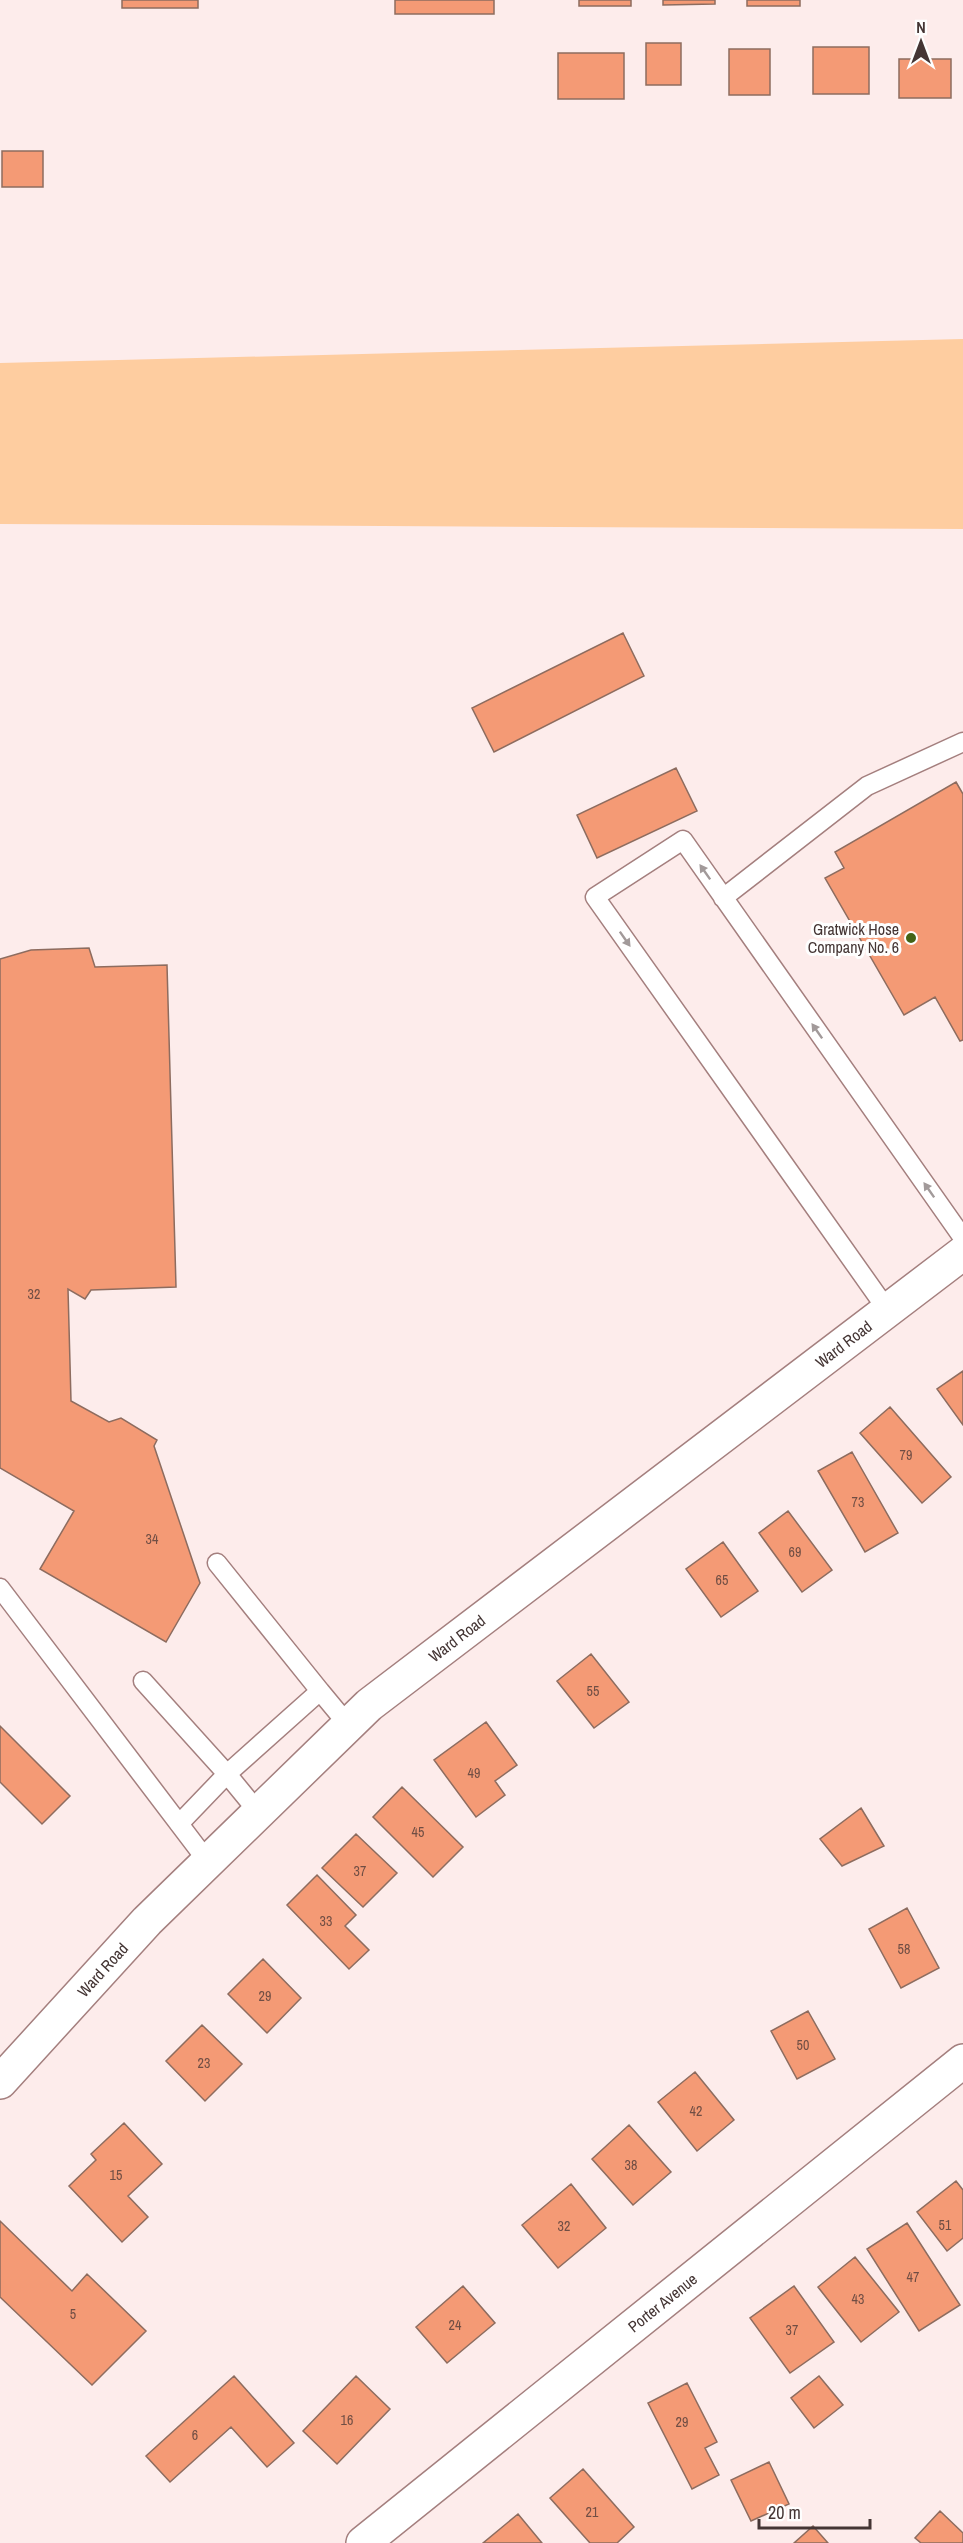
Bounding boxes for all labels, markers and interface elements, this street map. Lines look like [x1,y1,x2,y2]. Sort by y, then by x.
north arrow [891,12,951,72]
text: N [916,16,926,38]
one-way arrow [699,864,711,880]
place label: Gratwick Hose Company No. 6 [808,918,899,958]
one-way arrow [619,931,631,947]
marker: Gratwick Hose Company No. 6 [904,931,918,945]
one-way arrow [812,1023,823,1039]
one-way arrow [923,1183,935,1199]
house number: 32 [28,1285,40,1303]
street label: Ward Road [811,1315,876,1373]
house number: 79 [900,1446,912,1464]
house number: 73 [852,1493,864,1511]
house number: 34 [146,1530,159,1548]
house number: 69 [789,1543,801,1561]
house number: 65 [716,1571,728,1589]
street label: Ward Road [424,1610,490,1667]
house number: 55 [587,1682,599,1700]
house number: 49 [468,1764,480,1782]
house number: 45 [412,1823,424,1841]
house number: 37 [354,1862,366,1880]
house number: 33 [320,1912,332,1930]
street label: Ward Road [72,1938,133,2002]
house number: 58 [898,1940,910,1958]
house number: 29 [259,1987,271,2005]
house number: 50 [797,2036,809,2054]
house number: 23 [198,2054,210,2072]
house number: 42 [690,2102,702,2120]
house number: 38 [625,2156,637,2174]
house number: 15 [110,2166,122,2184]
house number: 51 [939,2216,952,2234]
house number: 32 [558,2217,570,2235]
street label: Porter Avenue [623,2268,702,2337]
house number: 47 [907,2268,919,2286]
house number: 43 [852,2290,864,2308]
house number: 5 [70,2305,76,2323]
house number: 24 [449,2316,462,2334]
house number: 37 [786,2321,798,2339]
house number: 16 [341,2411,353,2429]
house number: 29 [676,2413,688,2431]
house number: 6 [192,2426,198,2444]
scale bar [759,2492,870,2530]
text: 20 m [768,2500,801,2525]
house number: 21 [586,2503,599,2521]

